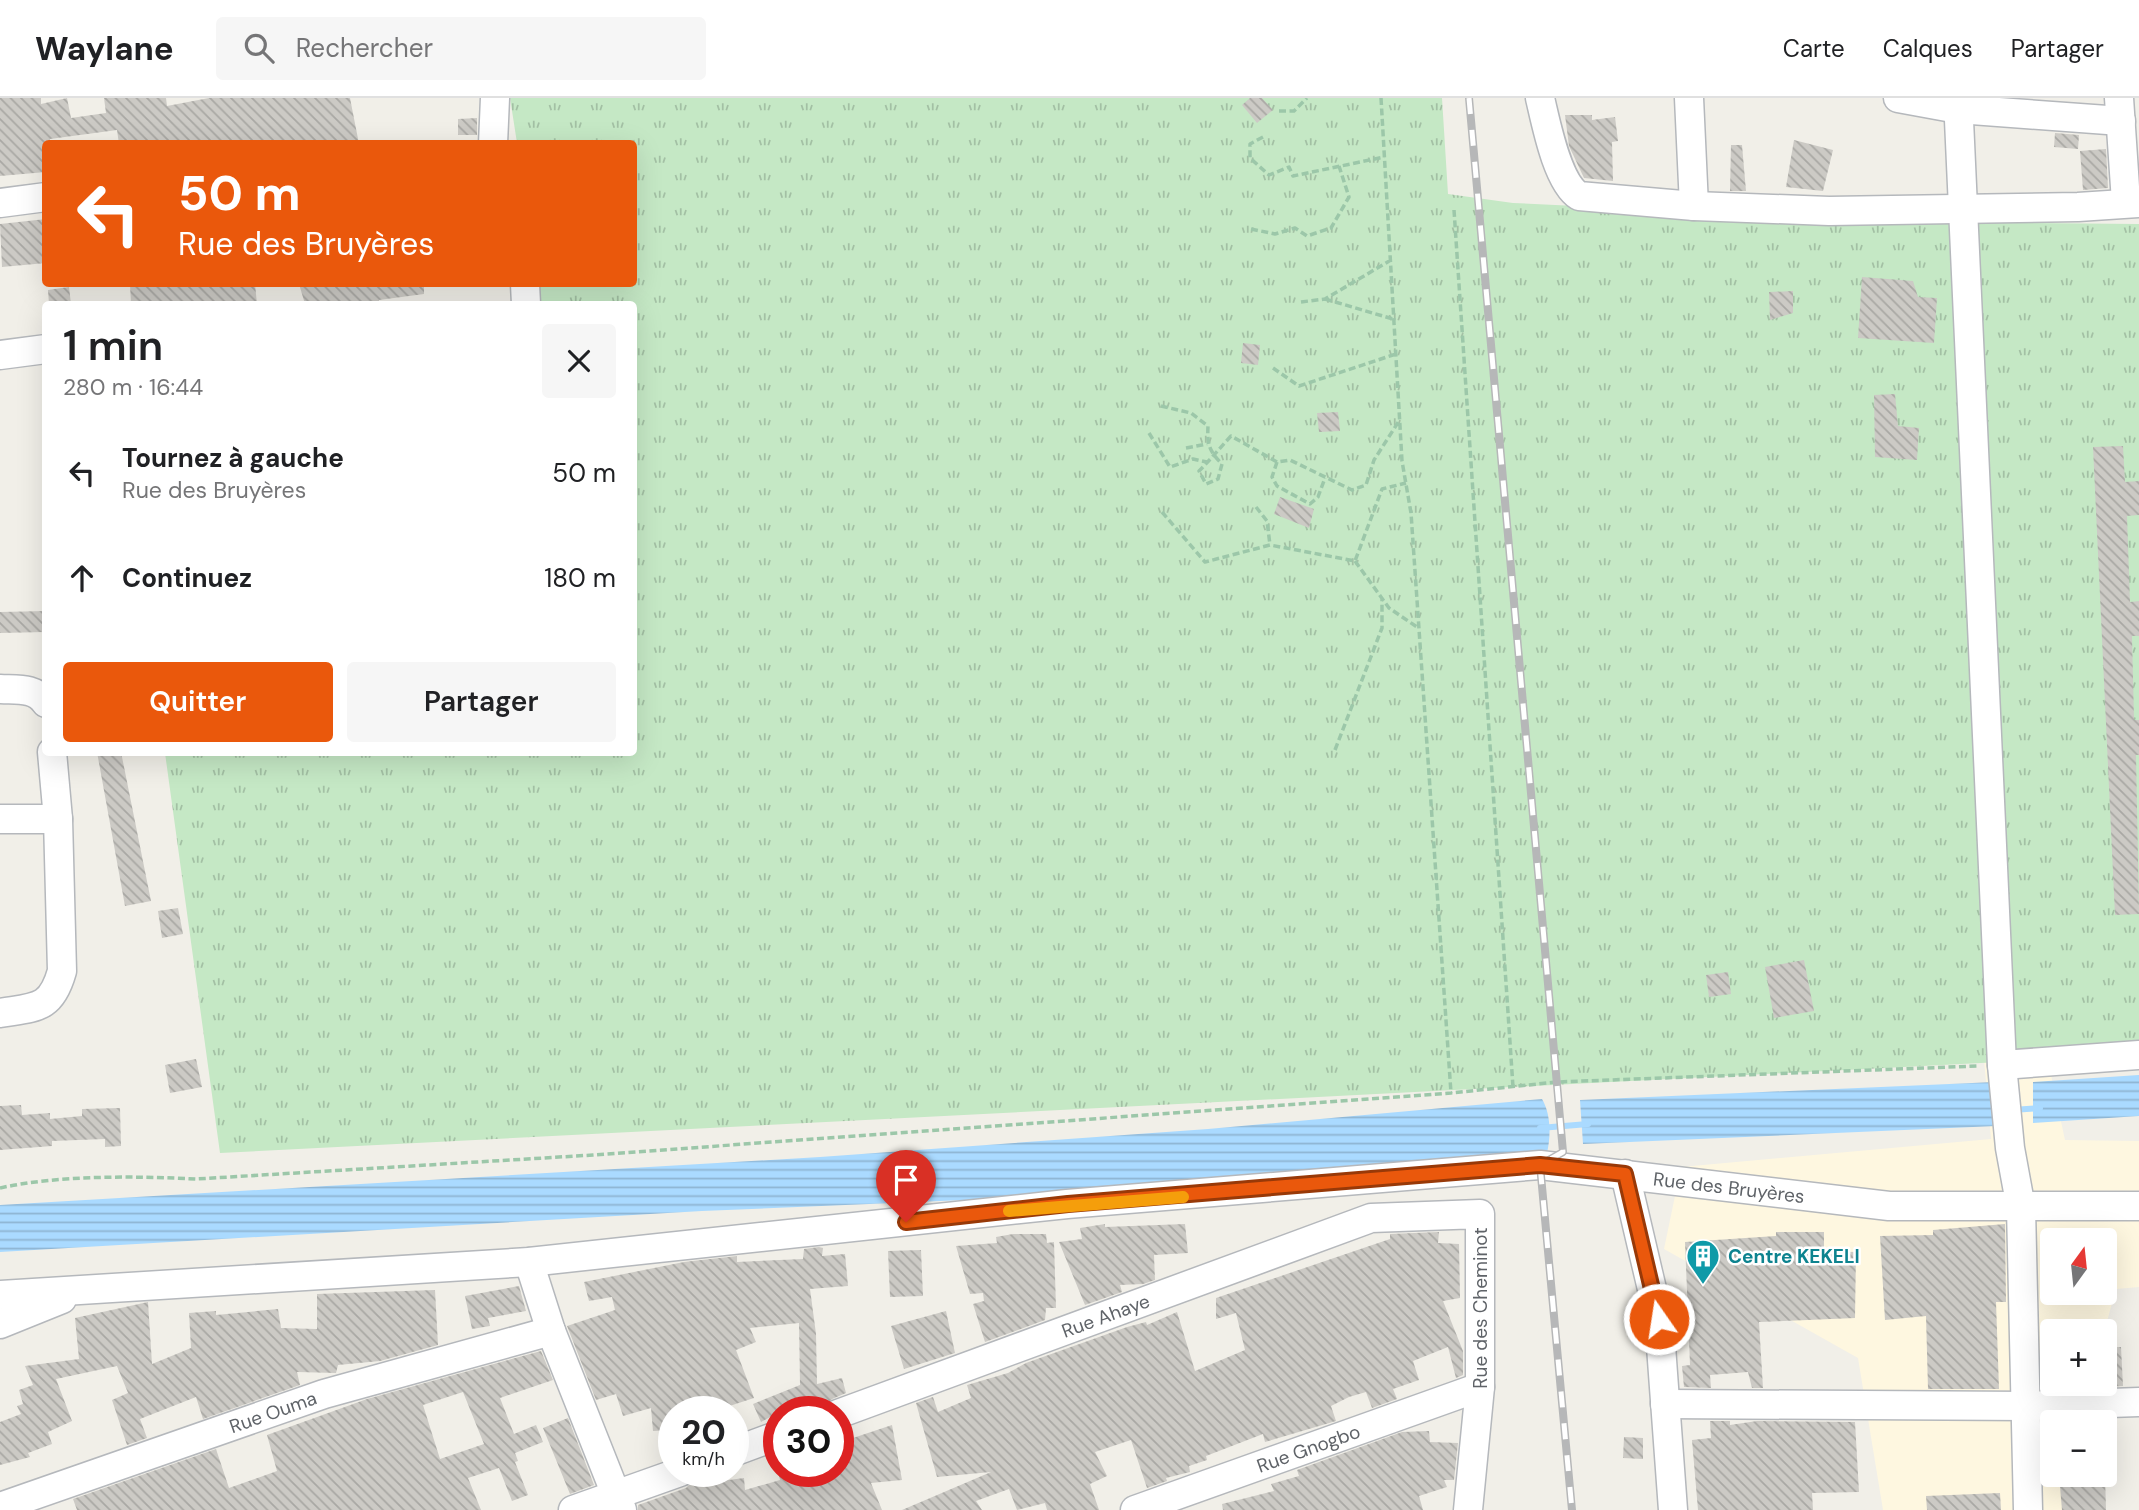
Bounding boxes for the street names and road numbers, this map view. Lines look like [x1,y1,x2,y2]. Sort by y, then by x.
street label: Rue des Bruyères [1652,1166,1806,1208]
street label: Rue des Cheminot [1468,1227,1493,1389]
street label: Rue Ahaye [1058,1288,1153,1343]
street label: Rue Ouma [226,1385,320,1439]
street label: Rue Gnogbo [1253,1418,1363,1478]

